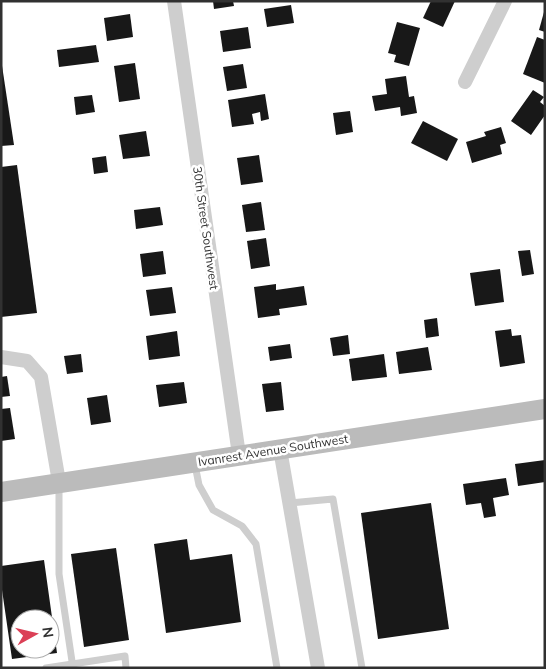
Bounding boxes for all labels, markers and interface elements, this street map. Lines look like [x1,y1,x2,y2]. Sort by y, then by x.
street label: 30th Street Southwest [190,165,222,291]
street label: Ivanrest Avenue Southwest [197,431,349,469]
north arrow [10,609,60,659]
text: N [38,626,58,639]

